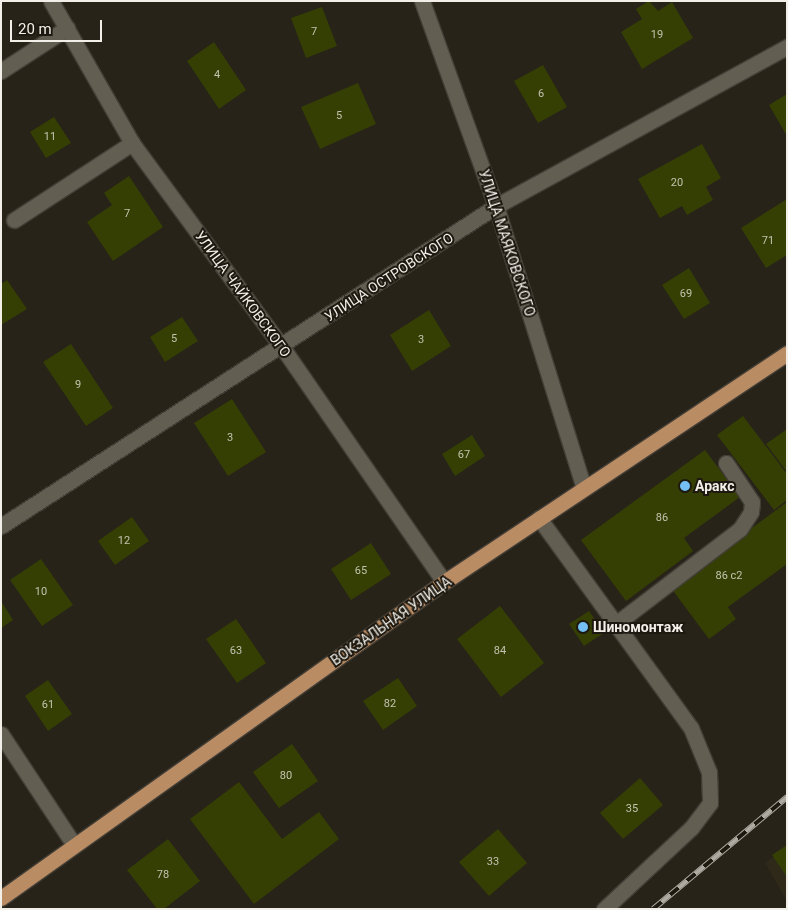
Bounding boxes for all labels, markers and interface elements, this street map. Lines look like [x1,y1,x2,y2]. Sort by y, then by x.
scale bar [12,10,105,42]
text: 20 m [18,20,52,38]
house number: 7 [311,25,317,39]
house number: 19 [651,28,663,42]
house number: 4 [214,68,220,82]
house number: 6 [538,87,544,101]
house number: 5 [336,109,342,123]
house number: 11 [44,130,56,144]
street label: УЛИЦА МАЯКОВСКОГО [475,167,539,319]
house number: 20 [671,176,683,190]
house number: 7 [124,207,130,221]
street label: УЛИЦА ЧАЙКОВСКОГО [192,228,294,360]
street label: УЛИЦА ОСТРОВСКОГО [322,229,456,325]
house number: 71 [762,234,774,248]
house number: 69 [680,287,692,301]
house number: 5 [171,332,177,346]
house number: 3 [418,333,424,347]
house number: 9 [75,378,81,392]
house number: 3 [227,431,233,445]
house number: 67 [458,448,470,462]
place label: Аракс [695,478,735,494]
marker: Аракс [679,480,691,492]
house number: 86 [656,511,668,525]
house number: 12 [118,534,130,548]
house number: 65 [355,564,367,578]
house number: 86 с2 [715,569,743,583]
street label: ВОКЗАЛЬНАЯ УЛИЦА [328,573,454,669]
house number: 10 [35,585,47,599]
place label: Шиномонтаж [593,619,683,635]
marker: Шиномонтаж [577,621,589,633]
house number: 63 [230,644,242,658]
house number: 84 [494,644,506,658]
house number: 82 [384,697,396,711]
house number: 61 [42,698,54,712]
house number: 80 [280,769,292,783]
house number: 35 [626,802,638,816]
house number: 33 [487,855,499,869]
house number: 78 [157,868,169,882]

